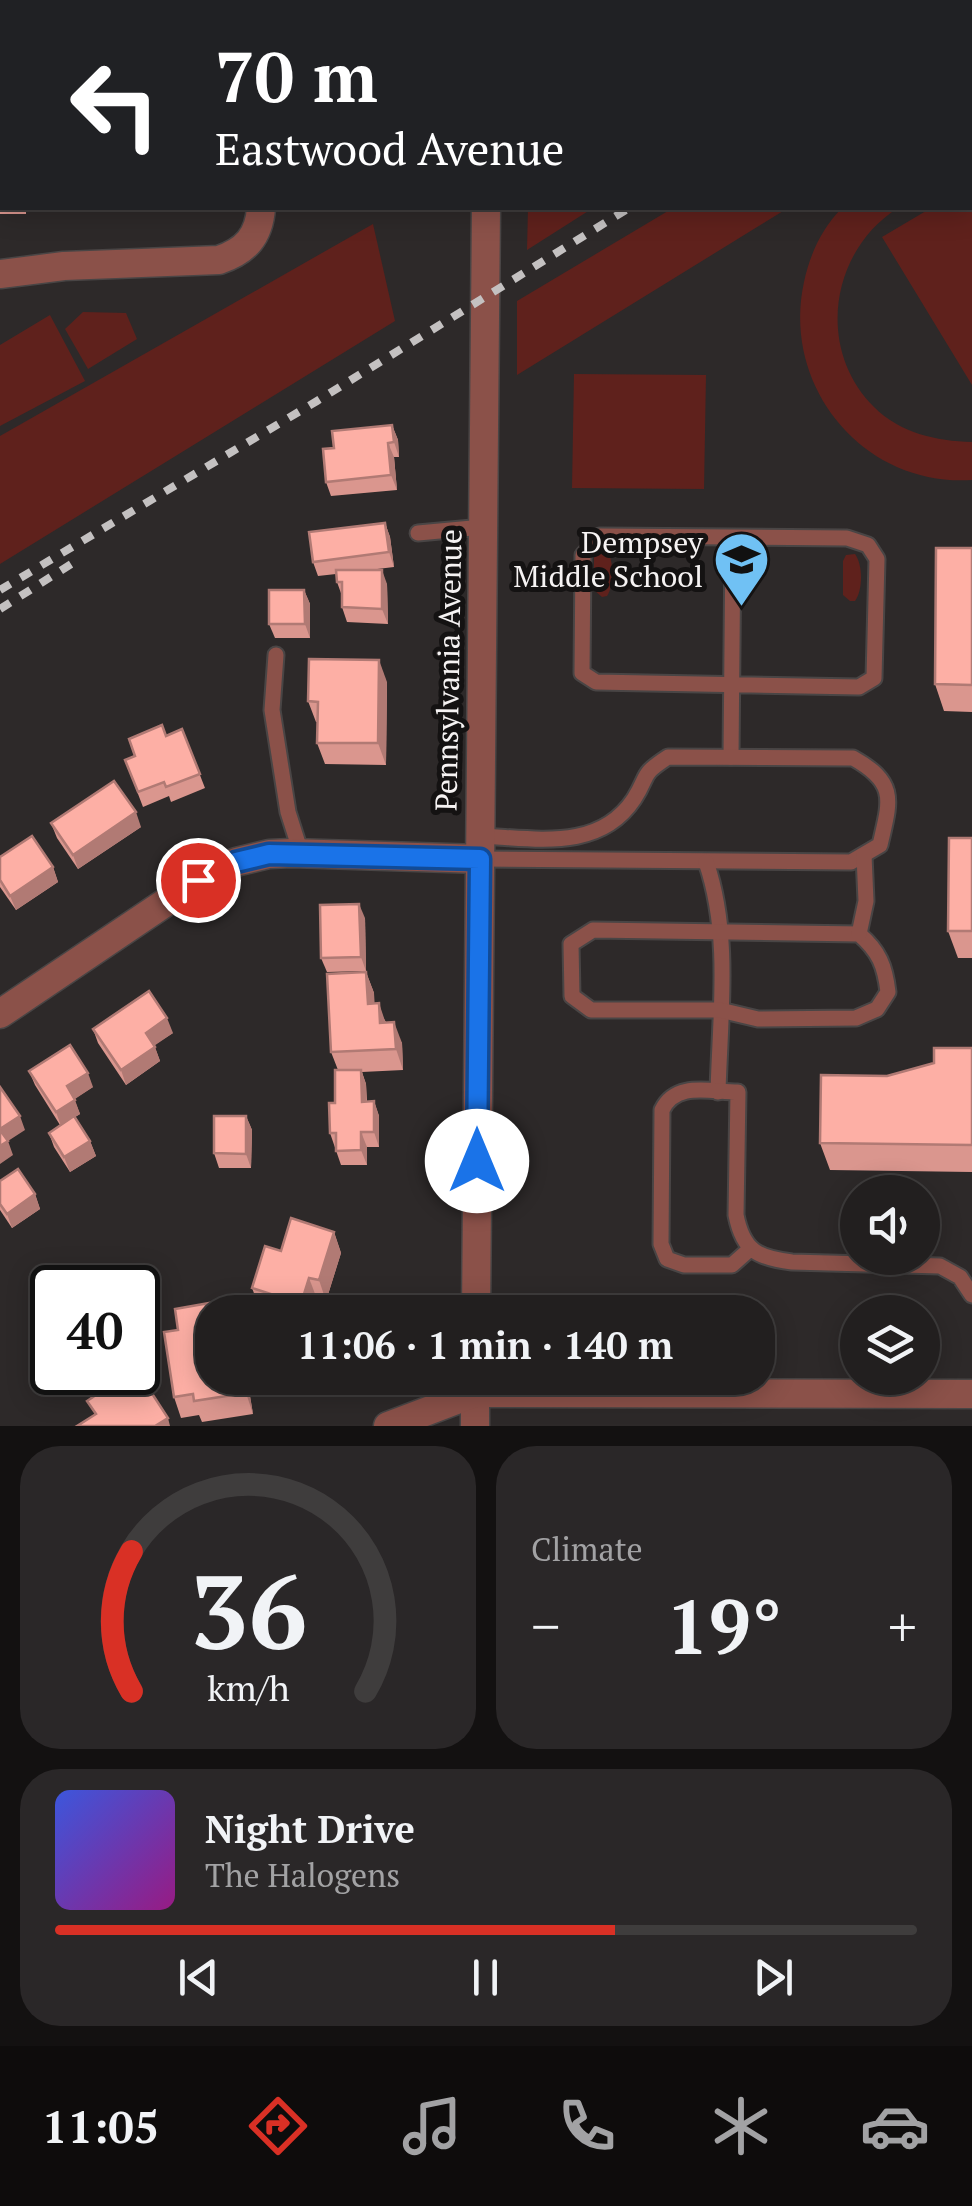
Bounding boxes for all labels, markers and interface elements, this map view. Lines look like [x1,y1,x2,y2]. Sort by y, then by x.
text: 70 m [215,29,378,122]
icon: left [50,40,180,170]
text: Eastwood Avenue [215,118,564,178]
place label: Dempsey Middle School [513,522,704,596]
street label: Pennsylvania Avenue [426,529,470,811]
school or university icon: Dempsey Middle School [712,530,772,609]
pin [156,838,241,923]
icon: arrive [171,853,226,908]
position arrow [425,1109,529,1213]
map controls [840,1175,940,1395]
button: sound [840,1175,940,1275]
speed limit sign: 40 [30,1265,160,1395]
button: layers [840,1295,940,1395]
text: 11:06 · 1 min · 140 m [297,1320,673,1370]
text: Climate [531,1528,643,1570]
text: 36 [189,1541,307,1679]
text: 19° [666,1576,782,1675]
text: − [531,1589,560,1662]
text: + [888,1589,917,1662]
text: km/h [207,1664,289,1711]
text: Night Drive [205,1804,415,1854]
text: The Halogens [205,1854,400,1896]
icon: previous [171,1950,226,2005]
icon: pause [458,1950,513,2005]
icon: next [746,1950,801,2005]
icon: directions [243,2091,313,2161]
icon: music [397,2091,467,2161]
icon: phone [552,2091,622,2161]
icon: climate [706,2091,776,2161]
icon: car [860,2091,930,2161]
text: 11:05 [42,2096,159,2156]

